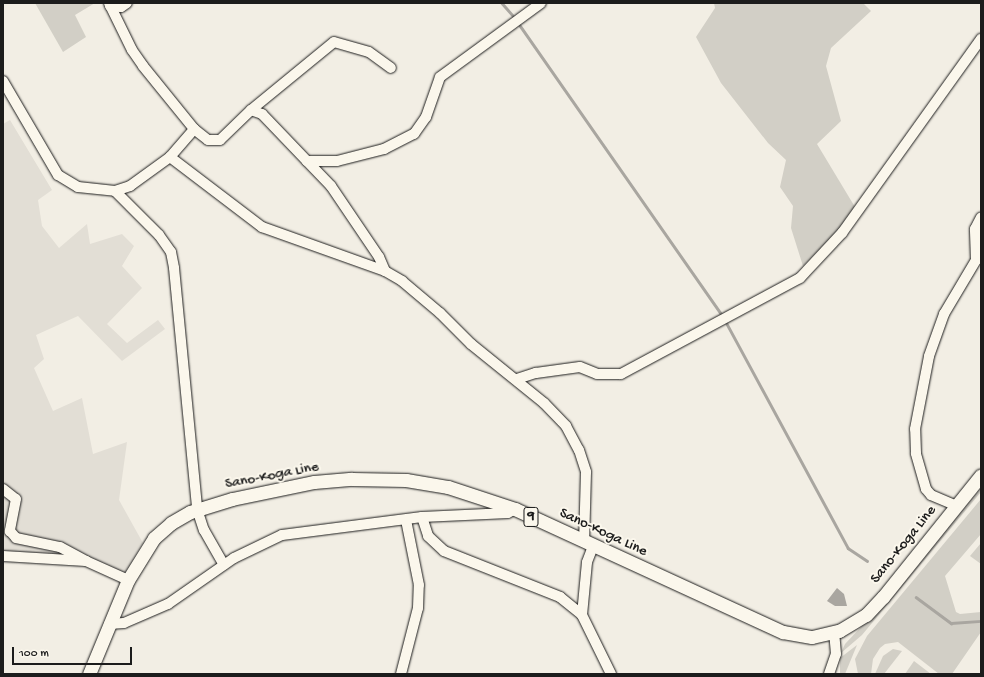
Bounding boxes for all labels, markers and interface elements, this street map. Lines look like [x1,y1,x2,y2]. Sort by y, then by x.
street label: Sano-Koga Line [224,458,320,494]
street label: Sano-Koga Line [867,502,941,588]
road number: 9 [523,505,539,529]
street label: Sano-Koga Line [556,505,650,561]
scale bar [14,639,134,665]
text: 100 m [19,647,49,661]

